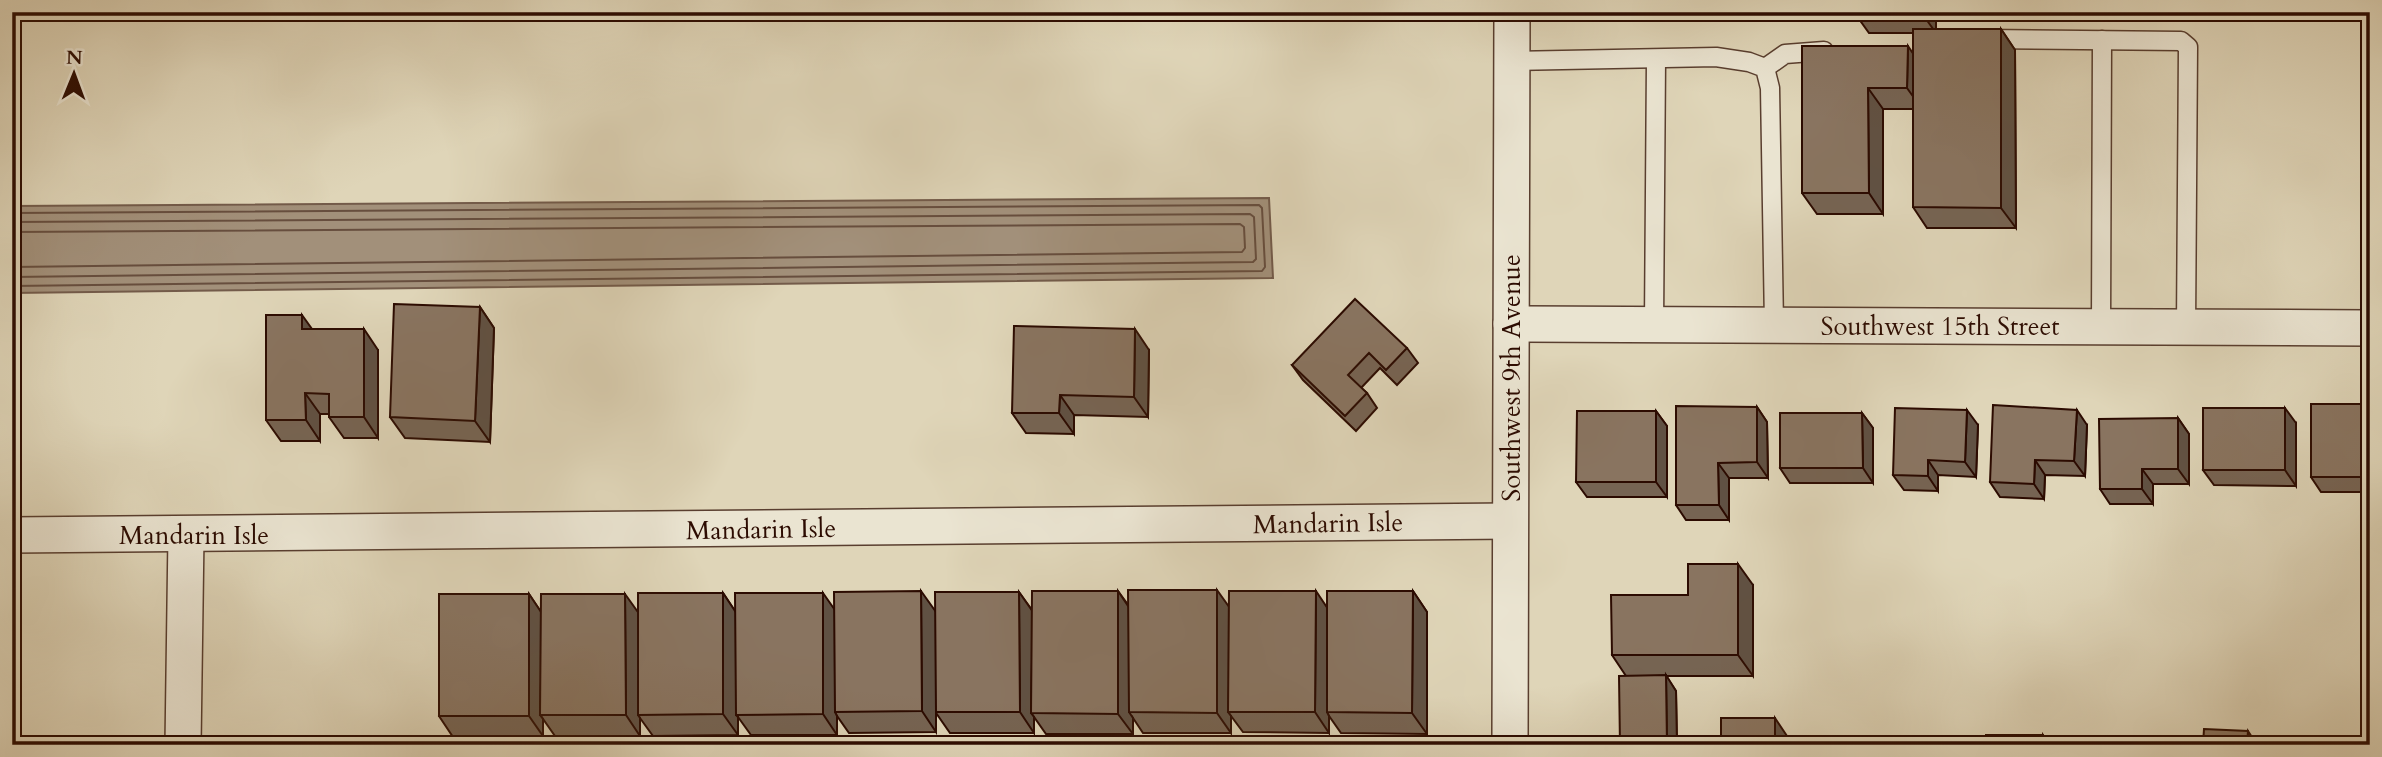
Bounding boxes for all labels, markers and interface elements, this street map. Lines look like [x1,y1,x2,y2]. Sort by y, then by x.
north arrow [38,38,108,108]
text: N [66,45,83,71]
street label: Southwest 9th Avenue [1494,254,1529,502]
street label: Southwest 15th Street [1820,309,2060,344]
street label: Mandarin Isle [1253,505,1403,542]
street label: Mandarin Isle [686,511,836,548]
street label: Mandarin Isle [119,518,269,553]

